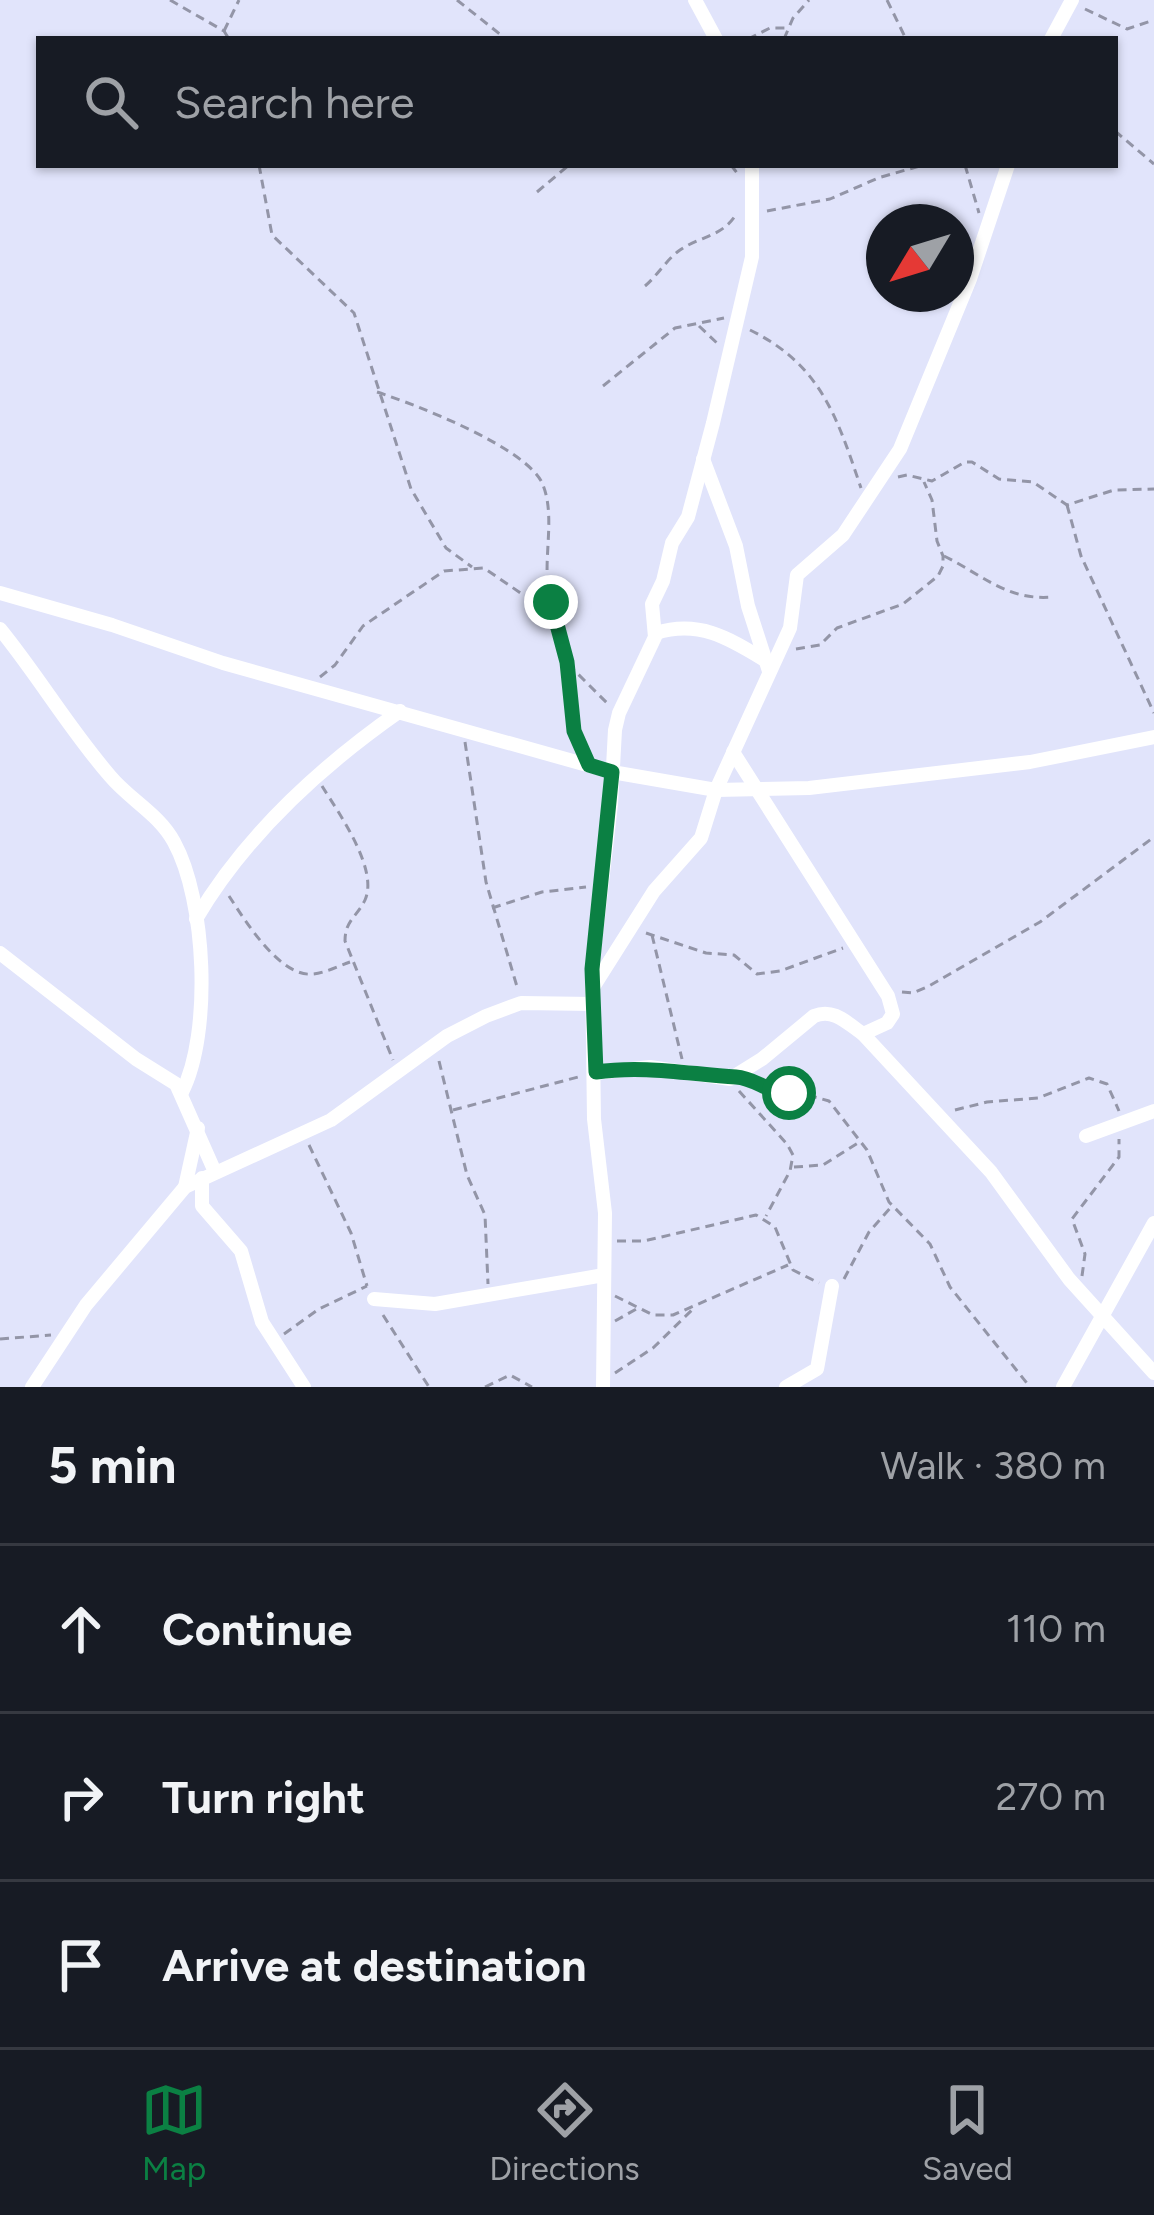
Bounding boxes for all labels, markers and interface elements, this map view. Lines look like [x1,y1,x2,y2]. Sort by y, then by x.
search box [36,36,1118,168]
icon: search [78,69,144,135]
text: Search here [174,75,414,129]
north arrow [866,204,974,312]
route end [524,575,578,629]
route start [762,1066,816,1120]
text: 5 min [48,1435,177,1496]
text: Walk · 380 m [881,1442,1106,1489]
icon: ahead [48,1596,114,1662]
text: Continue [162,1602,352,1656]
text: 110 m [1006,1605,1106,1652]
icon: right [48,1764,114,1830]
text: Turn right [162,1770,365,1824]
text: 270 m [995,1773,1106,1820]
icon: arrive [48,1932,114,1998]
text: Arrive at destination [162,1938,586,1992]
tab: Map [141,2077,207,2188]
tab: Directions [489,2077,640,2188]
tab: Saved [922,2077,1013,2188]

